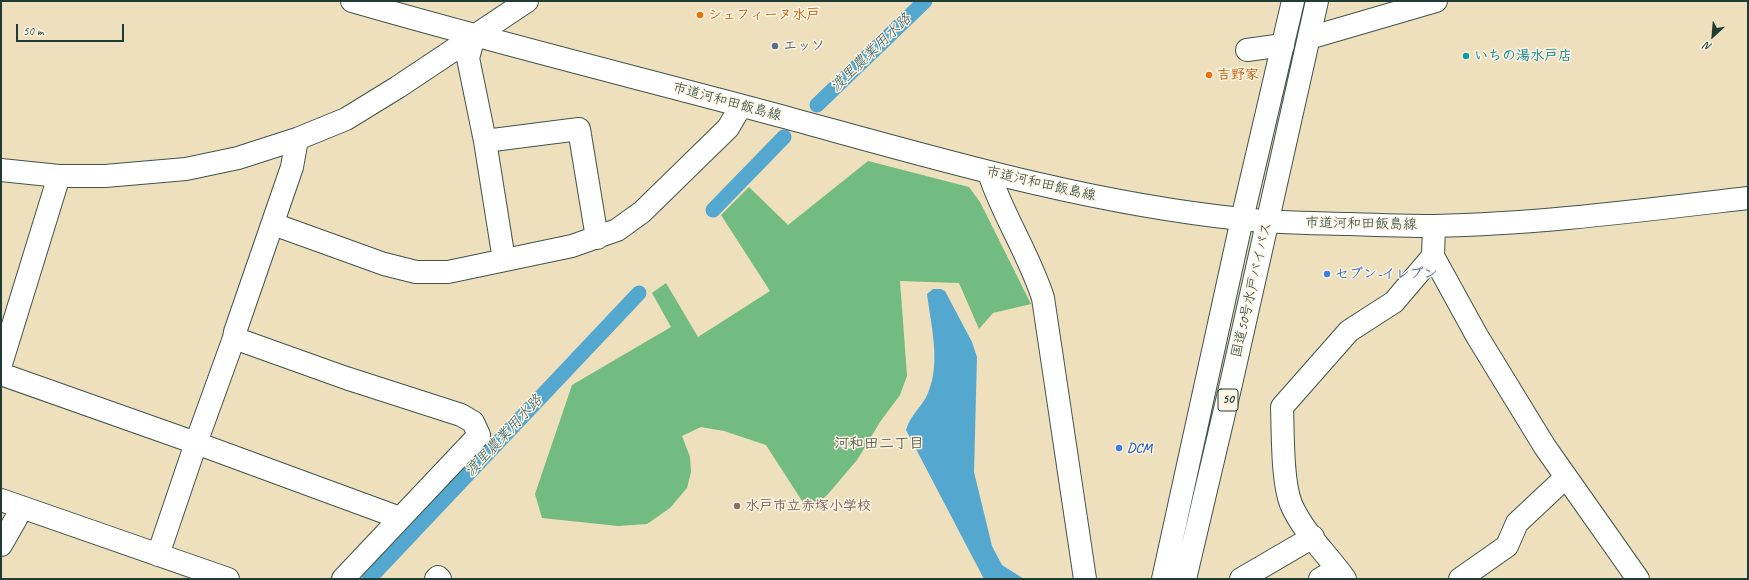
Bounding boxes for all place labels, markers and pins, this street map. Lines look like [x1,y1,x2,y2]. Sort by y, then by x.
place label: シェフィーヌ水戸 [708,7,820,23]
marker: シェフィーヌ水戸 [695,10,705,20]
place label: エッソ [783,38,825,54]
marker: エッソ [770,41,780,51]
place label: いちの湯水戸店 [1474,48,1572,64]
marker: いちの湯水戸店 [1461,51,1471,61]
place label: 吉野家 [1217,67,1259,83]
marker: 吉野家 [1204,70,1214,80]
place label: セブン-イレブン [1335,266,1438,282]
marker: セブン-イレブン [1322,269,1332,279]
place label: DCM [1127,440,1152,456]
marker: DCM [1114,443,1124,453]
place label: 水戸市立赤塚小学校 [745,498,871,514]
marker: 水戸市立赤塚小学校 [732,501,742,511]

